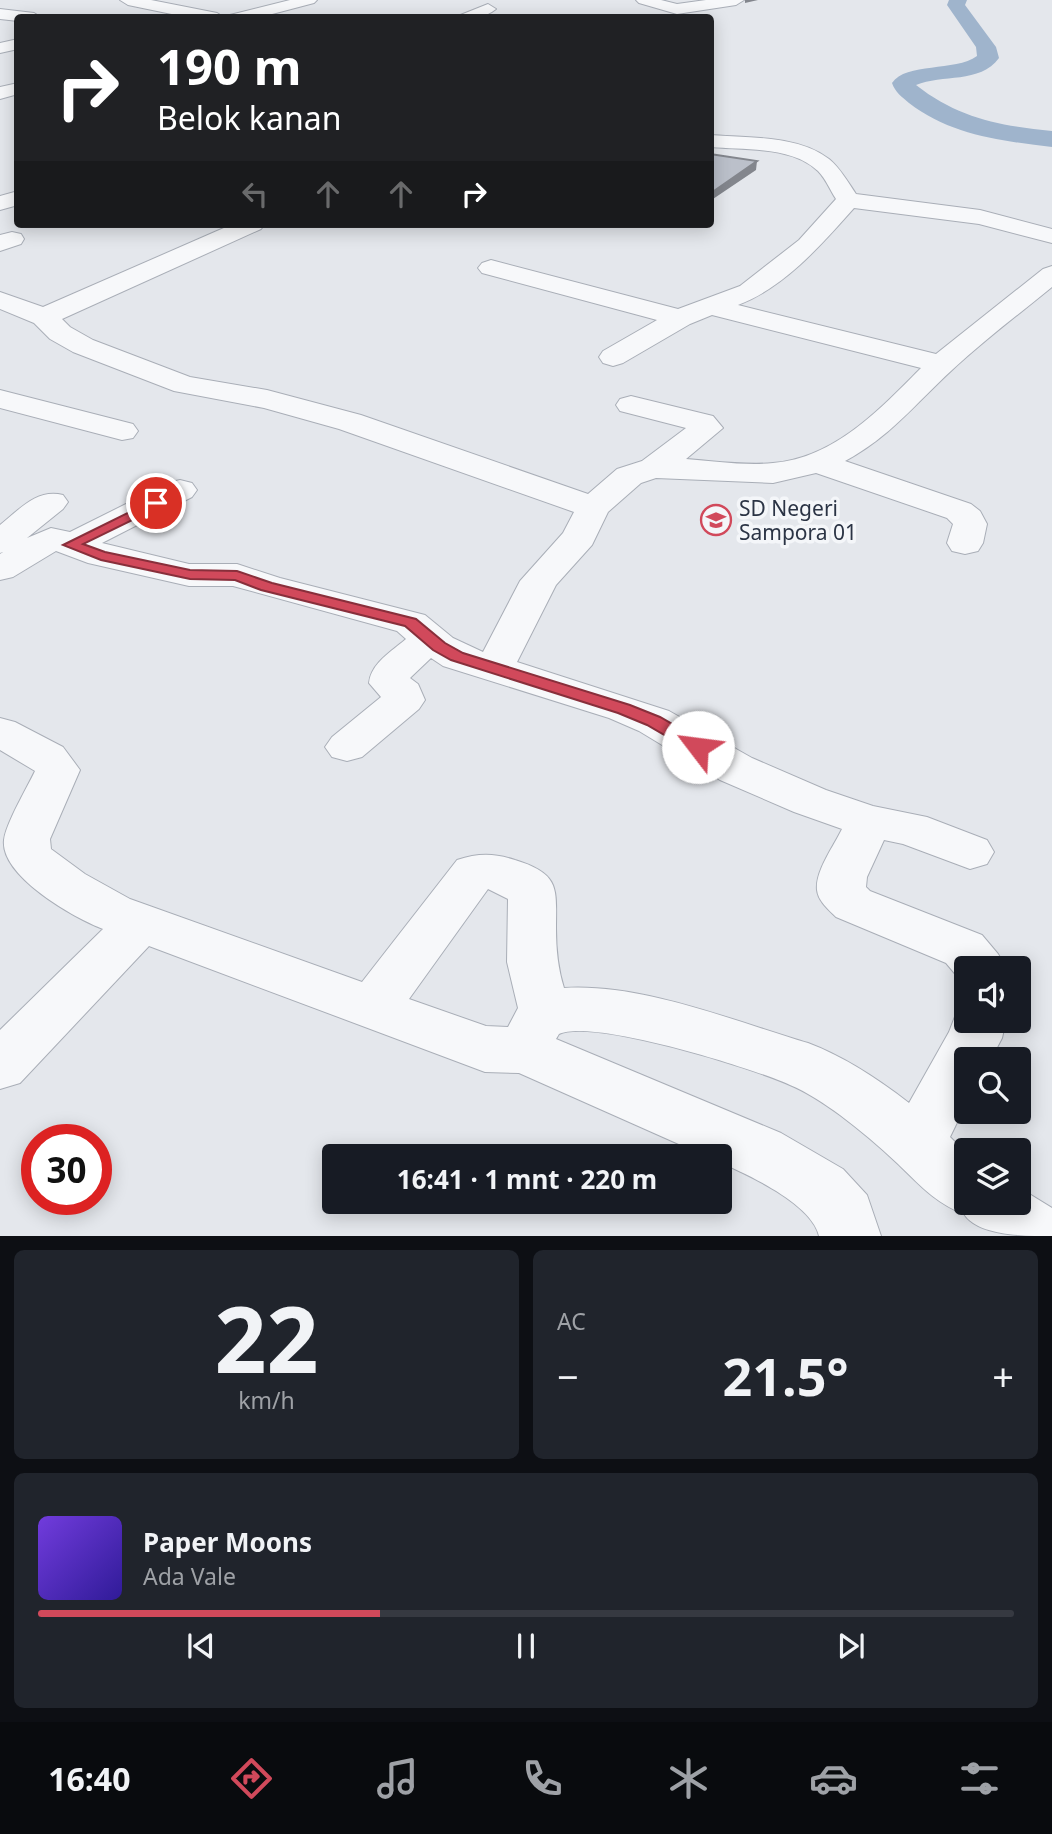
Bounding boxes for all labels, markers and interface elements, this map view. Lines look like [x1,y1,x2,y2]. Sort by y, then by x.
text: 190 m [157,33,302,99]
icon: right [42,42,133,133]
text: Belok kanan [157,96,341,139]
icon: left [236,175,274,213]
icon: ahead [309,175,347,213]
icon: ahead [382,175,420,213]
icon: right [455,175,493,213]
pin [126,473,186,533]
icon: arrive [137,484,175,522]
place label: SD Negeri Sampora 01 [739,494,857,546]
school or university icon: SD Negeri Sampora 01 [699,503,733,537]
position arrow [661,710,735,784]
map controls [954,956,1031,1215]
button: sound [954,956,1031,1033]
button: search [954,1047,1031,1124]
speed limit sign: 30 [21,1124,112,1215]
button: layers [954,1138,1031,1215]
text: 16:41 · 1 mnt · 220 m [397,1161,657,1197]
text: 22 [214,1276,319,1400]
text: AC [557,1305,586,1337]
text: 21.5° [723,1340,848,1411]
text: − [557,1350,579,1402]
text: + [992,1350,1014,1402]
text: km/h [238,1384,295,1416]
text: Paper Moons [143,1524,312,1560]
text: Ada Vale [143,1560,236,1592]
icon: previous [182,1627,220,1665]
icon: pause [507,1627,545,1665]
icon: next [832,1627,870,1665]
icon: directions [227,1754,276,1803]
icon: music [373,1754,422,1803]
icon: phone [518,1754,567,1803]
icon: climate [664,1754,713,1803]
icon: car [809,1754,858,1803]
icon: filters [955,1754,1004,1803]
text: 16:40 [48,1757,130,1800]

